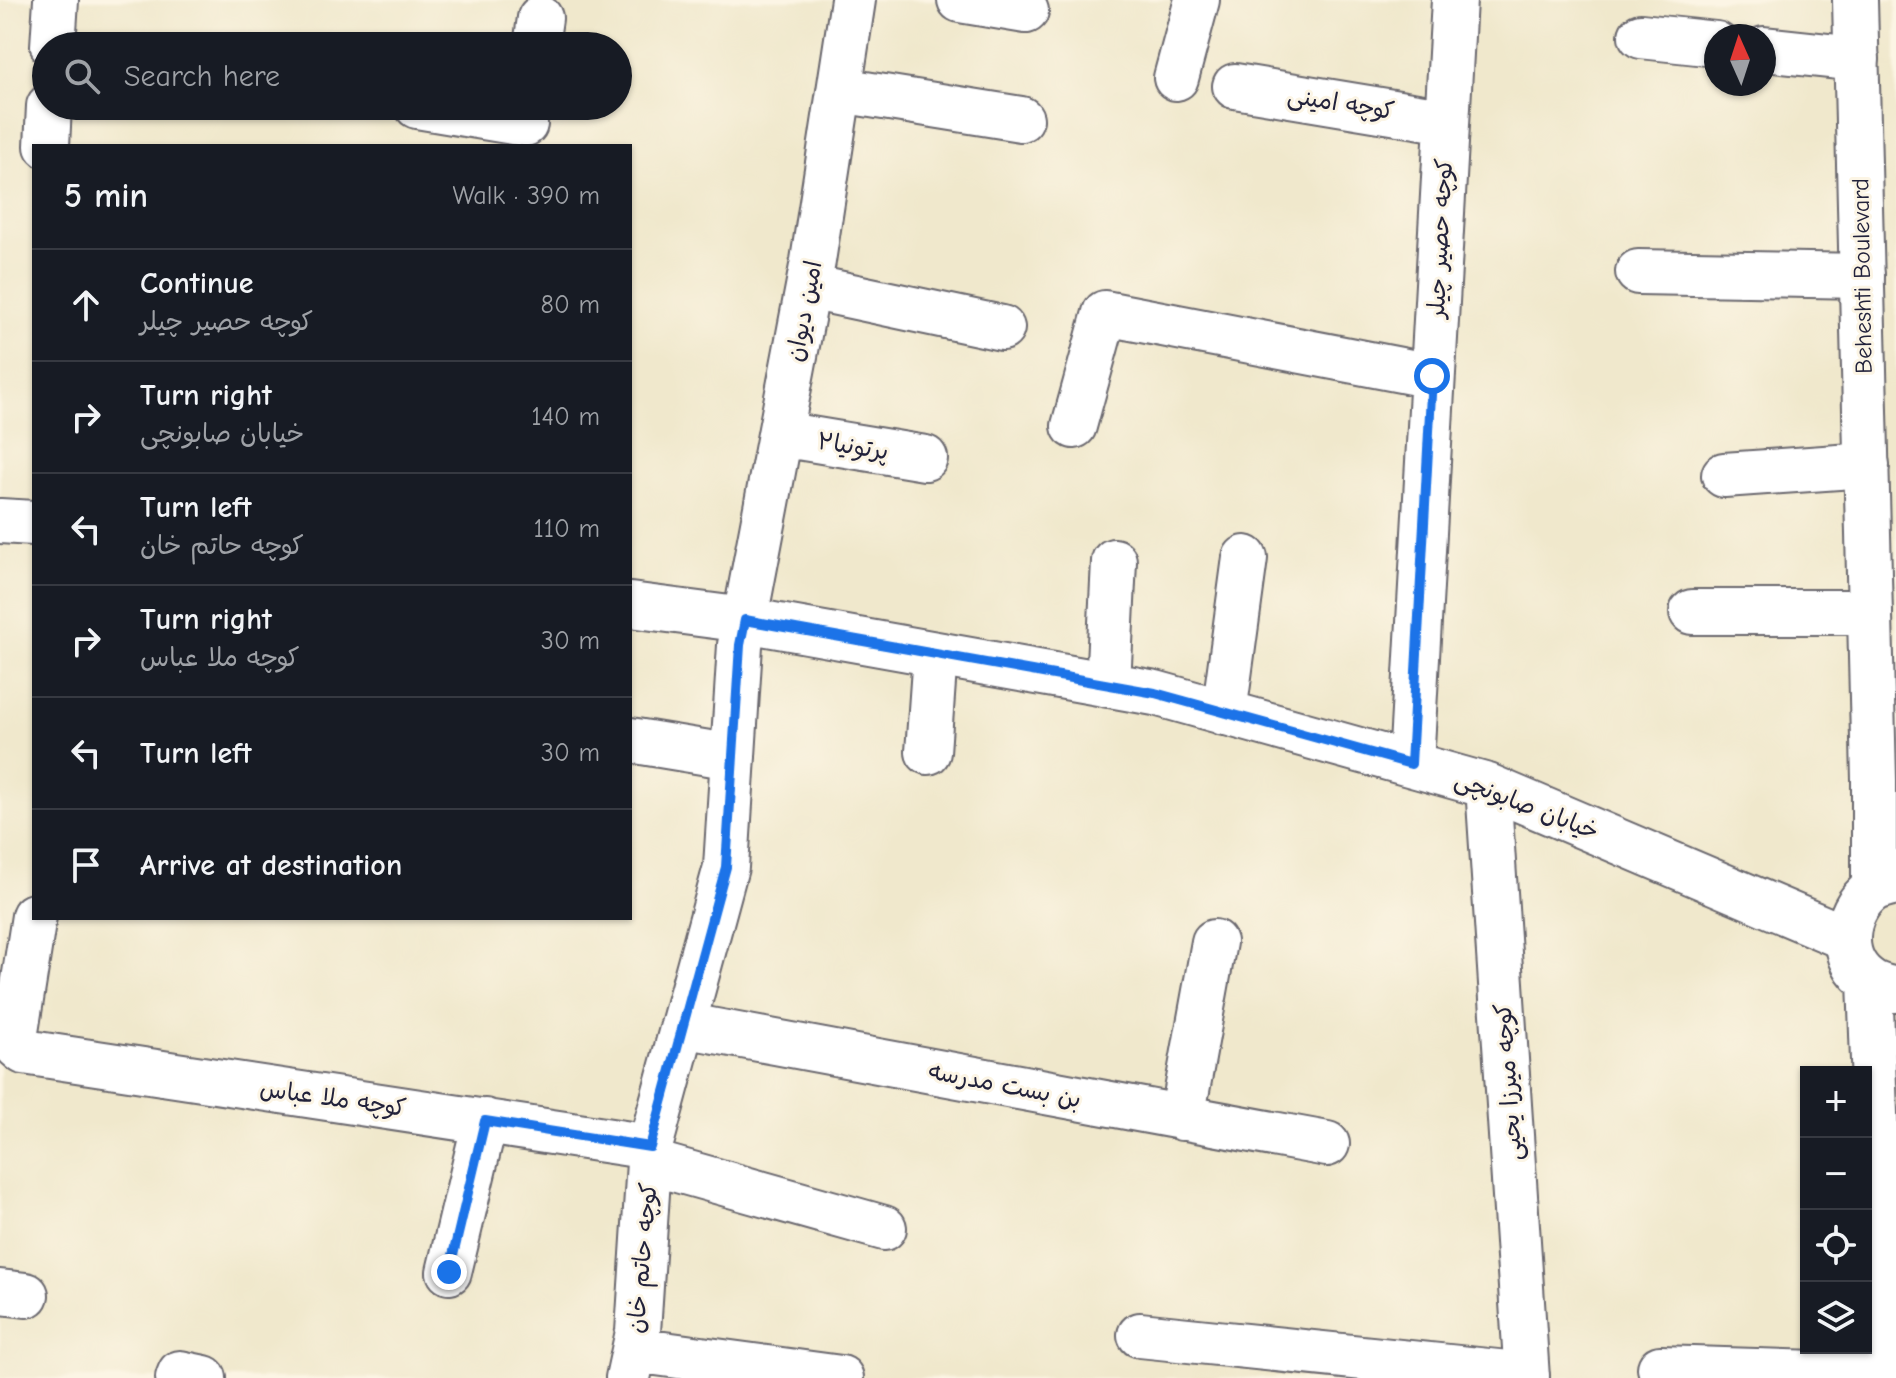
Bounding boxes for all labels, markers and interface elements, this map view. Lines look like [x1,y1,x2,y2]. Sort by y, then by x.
north arrow [1704,24,1776,96]
search box [32,32,632,120]
icon: search [60,54,104,98]
text: Search here [124,59,280,94]
street label: کوچه امینی [1285,81,1396,126]
street label: کوچه حصیر چیلر [1422,157,1459,321]
text: 5 min [64,176,148,216]
street label: Beheshti Boulevard [1846,178,1878,374]
text: Walk · 390 m [453,181,600,211]
street label: امین دیوان [781,258,828,364]
text: Continue [140,266,254,301]
icon: ahead [64,283,108,327]
text: 80 m [541,290,600,320]
text: کوچه حصیر چیلر [140,307,313,337]
route start [1414,358,1450,394]
text: Turn right [140,378,272,413]
icon: right [64,395,108,439]
text: 140 m [531,402,600,432]
text: خیابان صابونچی [140,419,304,449]
street label: پرتونیا۲ [815,427,891,466]
text: Turn left [140,490,252,525]
icon: left [64,507,108,551]
text: 110 m [533,514,600,544]
text: کوچه حاتم خان [140,531,304,561]
text: Turn right [140,602,272,637]
icon: right [64,619,108,663]
text: 30 m [541,626,600,656]
text: کوچه ملا عباس [140,643,300,673]
icon: left [64,731,108,775]
text: Turn left [140,736,252,771]
text: 30 m [541,738,600,768]
street label: خیابان صابونچی [1451,765,1603,846]
icon: arrive [64,843,108,887]
text: Arrive at destination [140,848,402,883]
street label: کوچه میرزا یحیی [1489,1002,1528,1162]
street label: بن بست مدرسه [926,1056,1084,1114]
map controls [1800,1066,1872,1354]
button: + [1800,1066,1872,1138]
street label: کوچه ملا عباس [258,1074,408,1123]
button: − [1800,1138,1872,1210]
street label: کوچه حاتم خان [621,1181,667,1335]
button: locate [1800,1210,1872,1282]
route end [431,1254,467,1290]
button: layers [1800,1282,1872,1354]

